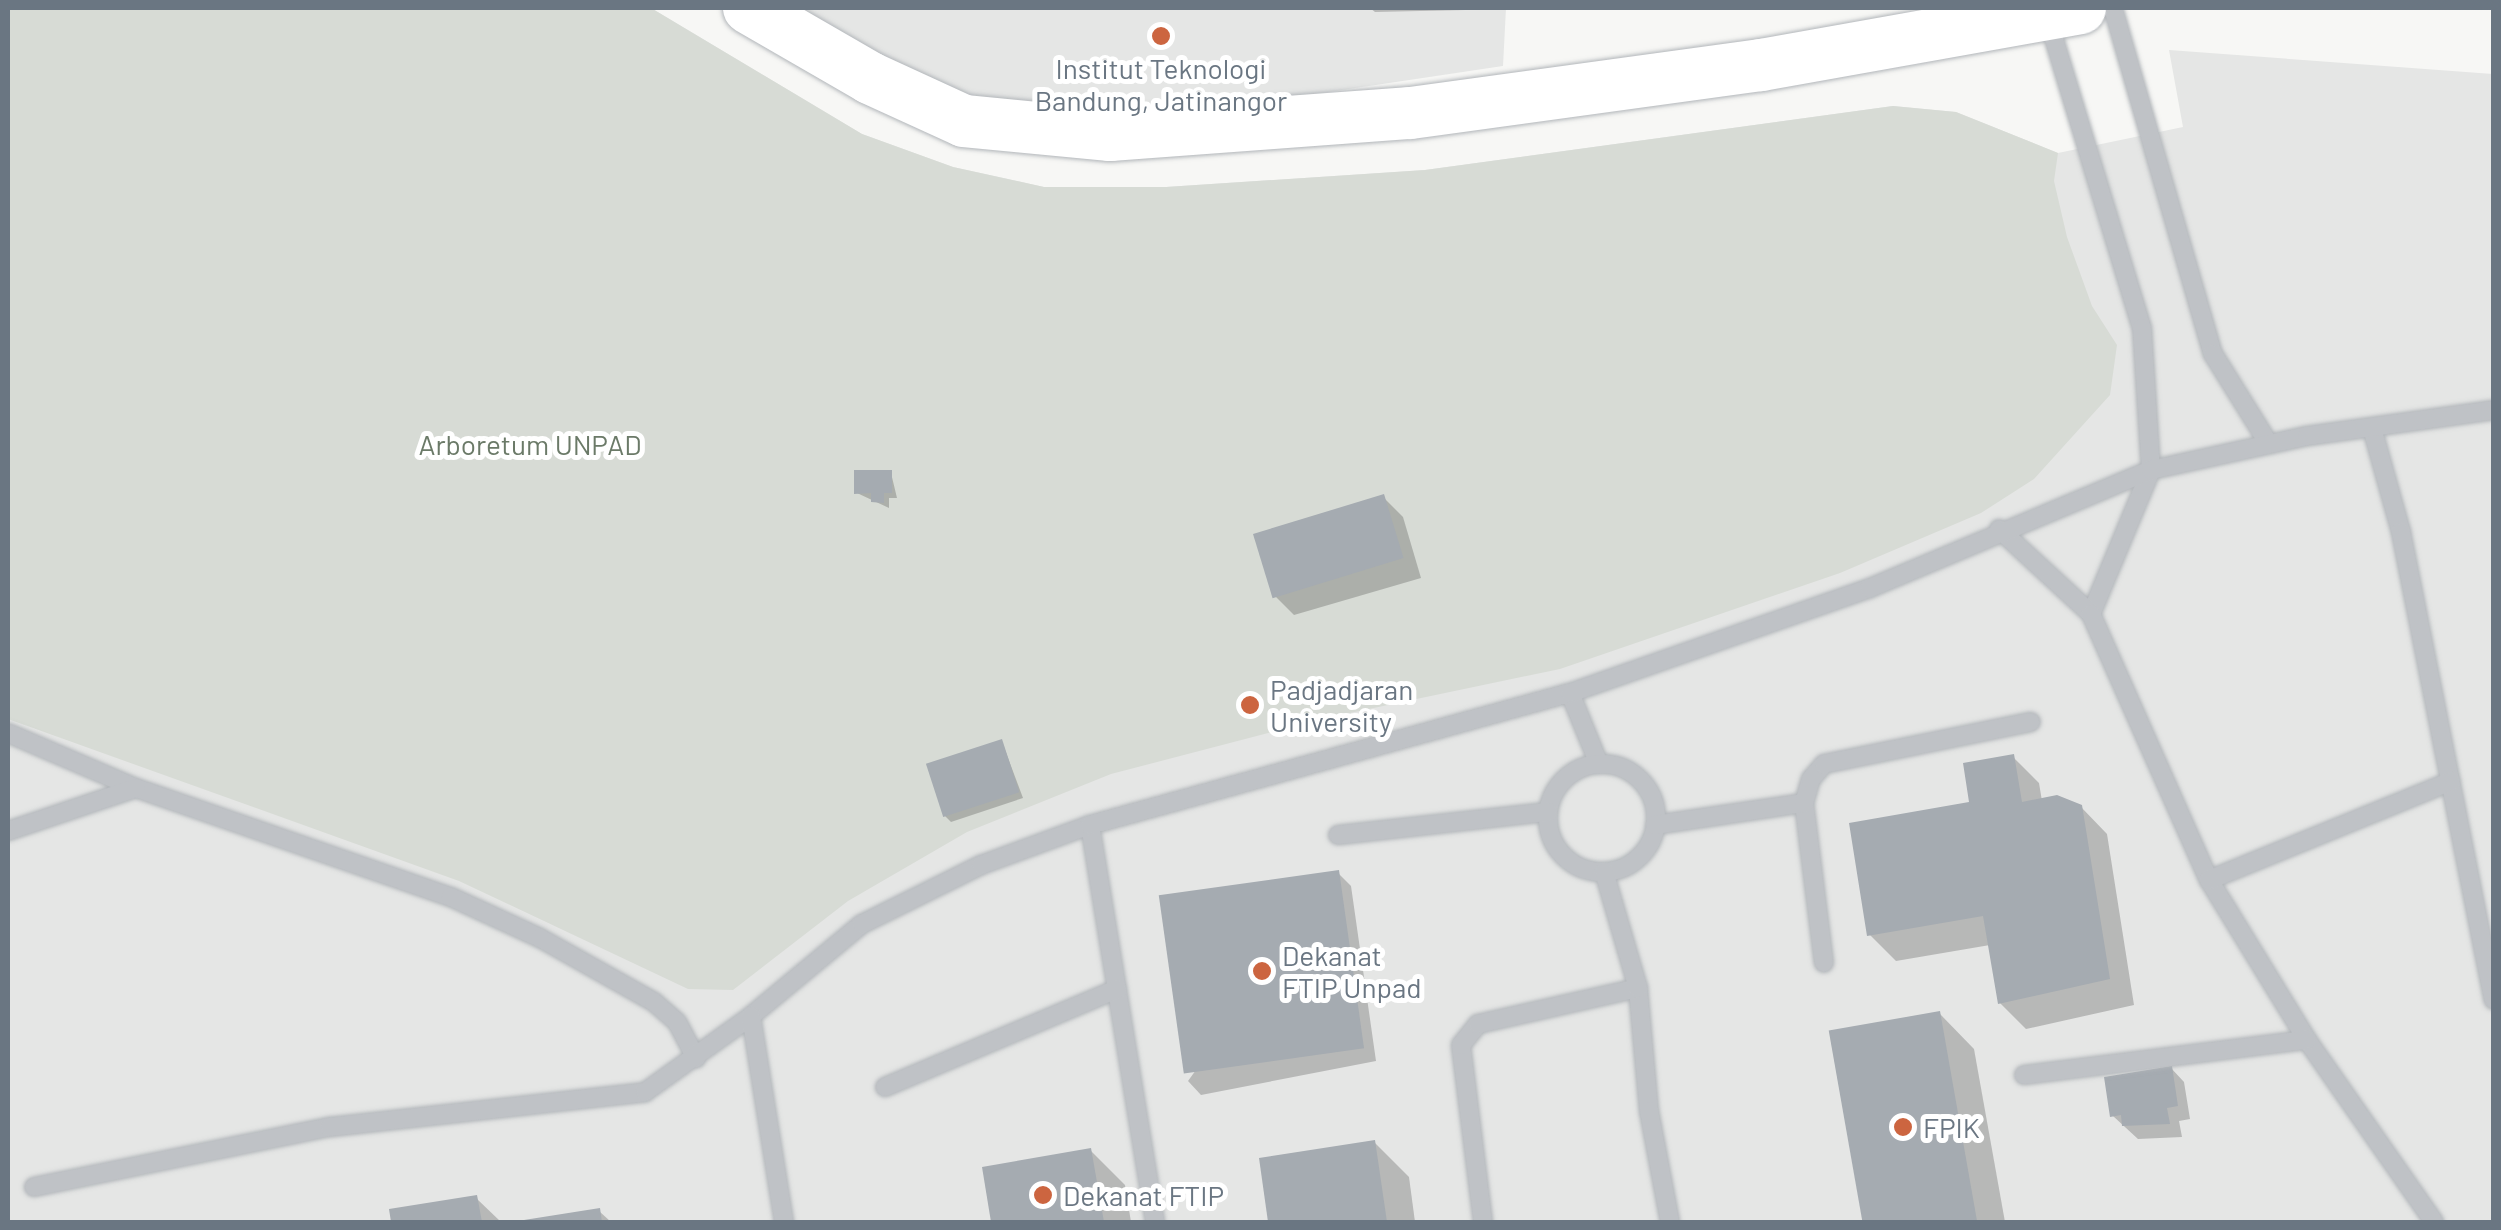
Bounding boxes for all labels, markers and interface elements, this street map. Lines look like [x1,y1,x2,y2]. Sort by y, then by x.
marker: Institut Teknologi Bandung, Jatinangor [1150,25,1172,47]
place label: Institut Teknologi Bandung, Jatinangor [1035,51,1287,117]
park label: Arboretum UNPAD [418,427,642,461]
place label: Padjadjaran University [1270,672,1413,738]
marker: Padjadjaran University [1239,694,1261,716]
place label: Dekanat FTIP Unpad [1282,938,1422,1004]
marker: Dekanat FTIP Unpad [1251,960,1273,982]
place label: FPIK [1923,1110,1980,1144]
marker: FPIK [1892,1116,1914,1138]
place label: Dekanat FTIP [1063,1178,1224,1212]
marker: Dekanat FTIP [1032,1184,1054,1206]

